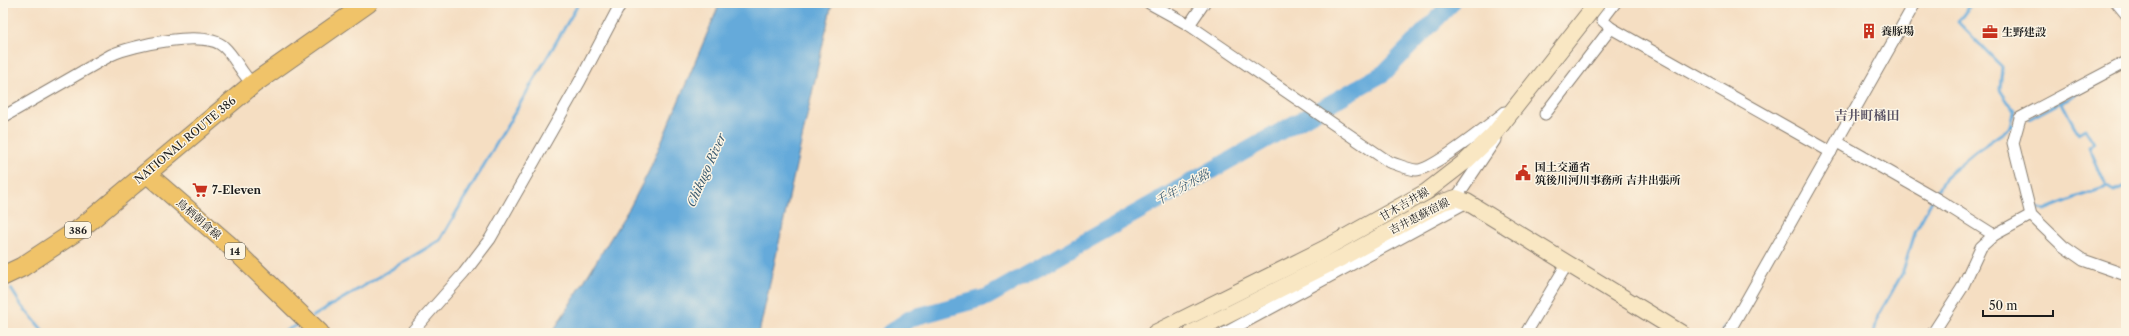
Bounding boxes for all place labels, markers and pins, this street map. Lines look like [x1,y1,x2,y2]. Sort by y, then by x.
building icon: 養豚場 [1860,22,1878,40]
office icon: 生野建設 [1981,23,1999,41]
place label: 養豚場 [1881,24,1914,38]
place label: 生野建設 [2002,25,2046,39]
place label: 国土交通省 筑後川河川事務所 吉井出張所 [1535,160,1681,187]
public building icon: 国土交通省 筑後川河川事務所 吉井出張所 [1514,164,1532,182]
supermarket icon: 7-Eleven [191,181,209,199]
place label: 7-Eleven [212,183,261,197]

